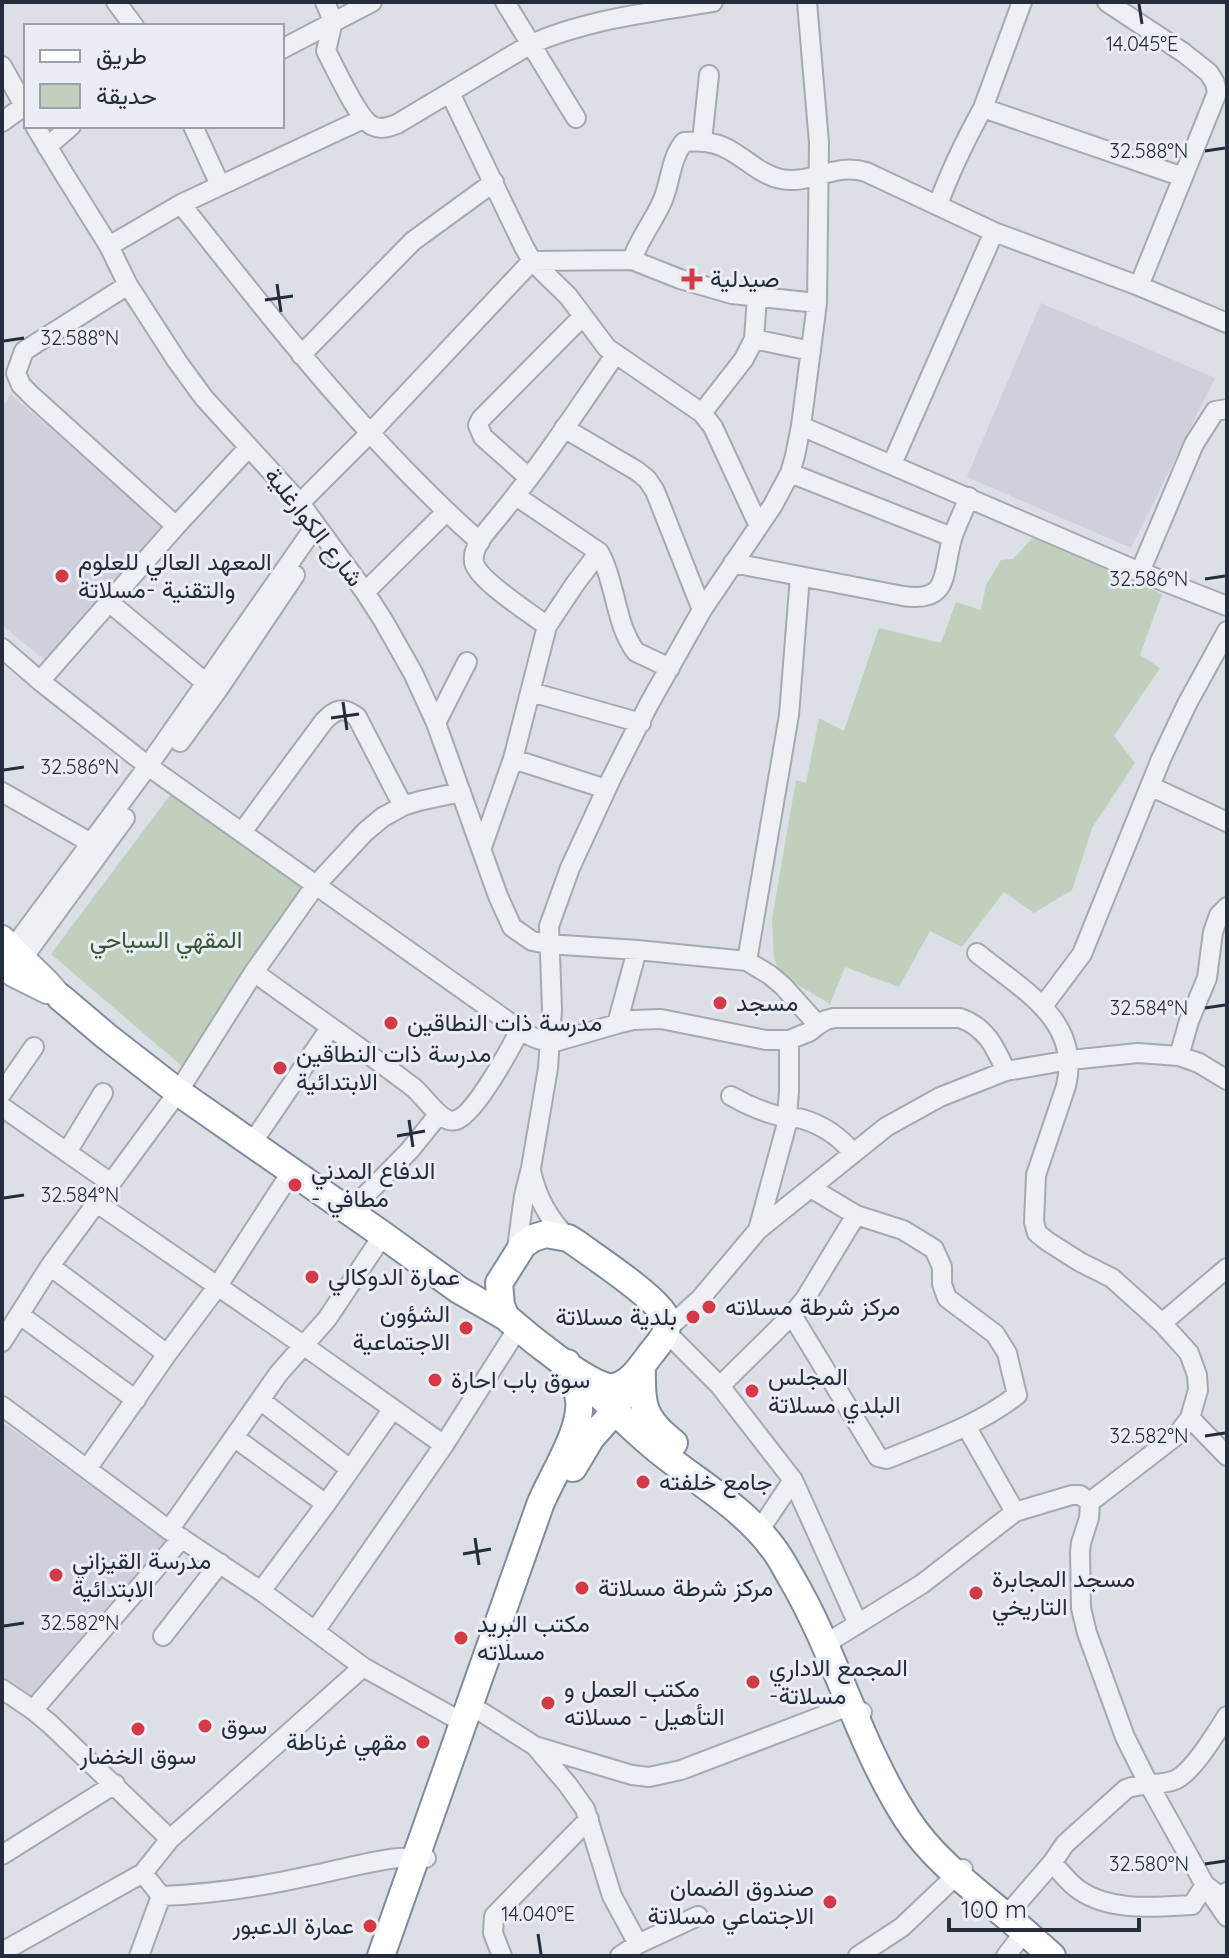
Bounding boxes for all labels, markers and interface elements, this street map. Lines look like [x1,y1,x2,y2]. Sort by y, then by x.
legend [24,24,284,128]
text: 14.045°E [1106,31,1178,56]
text: طريق [96,40,147,71]
text: حديقة [96,80,157,110]
text: 32.588°N [1110,138,1188,163]
place label: صيدلية [710,263,780,293]
marker: صيدلية [681,268,703,290]
text: 32.588°N [41,325,119,350]
street label: شارع الكوارغلية [257,461,371,593]
place label: المعهد العالي للعلوم والتقنية -مسلاتة [78,546,272,605]
text: 32.586°N [1110,566,1188,591]
marker: المعهد العالي للعلوم والتقنية -مسلاتة [53,567,71,585]
text: 32.586°N [41,754,119,779]
park label: المقهي السياحي [90,924,242,959]
place label: مسجد [736,987,798,1017]
marker: مسجد [711,994,729,1012]
text: 32.584°N [1110,995,1188,1020]
place label: مدرسة ذات النطاقين [407,1007,602,1038]
marker: مدرسة ذات النطاقين [382,1014,400,1032]
place label: مدرسة ذات النطاقين الابتدائية [296,1038,491,1096]
marker: مدرسة ذات النطاقين الابتدائية [271,1059,289,1077]
place label: الدفاع المدني - مطافي [311,1155,435,1218]
marker: الدفاع المدني - مطافي [286,1176,304,1194]
text: 32.584°N [41,1182,119,1207]
place label: عمارة الدوكالي [328,1261,460,1296]
marker: عمارة الدوكالي [303,1268,321,1286]
place label: مركز شرطة مسلاته [725,1291,900,1322]
place label: الشؤون الاجتماعية [352,1298,450,1356]
marker: مركز شرطة مسلاته [700,1298,718,1316]
place label: بلدية مسلاتة [555,1301,677,1331]
marker: بلدية مسلاتة [684,1308,702,1326]
marker: الشؤون الاجتماعية [457,1319,475,1337]
place label: المجلس البلدي مسلاتة [768,1361,901,1424]
place label: سوق باب احارة [451,1364,590,1395]
marker: سوق باب احارة [426,1371,444,1389]
marker: المجلس البلدي مسلاتة [743,1382,761,1400]
text: 32.582°N [1109,1423,1189,1448]
place label: جامع خلفته [659,1466,772,1499]
marker: جامع خلفته [634,1473,652,1491]
place label: مدرسة القيزاني الابتدائية [72,1545,211,1603]
place label: مسجد المجابرة التاريخي [992,1563,1135,1626]
marker: مدرسة القيزاني الابتدائية [47,1566,65,1584]
place label: مركز شرطة مسلاتة [598,1572,773,1603]
marker: مركز شرطة مسلاتة [573,1579,591,1597]
marker: مسجد المجابرة التاريخي [967,1584,985,1602]
place label: مكتب البريد مسلاته [477,1608,590,1666]
text: 32.582°N [40,1610,120,1635]
marker: مكتب البريد مسلاته [452,1629,470,1647]
place label: المجمع الاداري -مسلاتة [769,1652,908,1710]
place label: مكتب العمل و التأهيل - مسلاته [564,1673,725,1731]
marker: المجمع الاداري -مسلاتة [744,1673,762,1691]
marker: مكتب العمل و التأهيل - مسلاته [539,1694,557,1712]
place label: سوق [221,1710,267,1741]
marker: سوق [196,1717,214,1735]
marker: سوق الخضار [129,1720,147,1738]
place label: مقهي غرناطة [286,1726,407,1761]
marker: مقهي غرناطة [414,1733,432,1751]
place label: سوق الخضار [79,1740,196,1771]
text: 32.580°N [1109,1851,1189,1876]
place label: صندوق الضمان الاجتماعي مسلاتة [648,1872,814,1935]
scale bar [949,1882,1139,1932]
marker: صندوق الضمان الاجتماعي مسلاتة [821,1893,839,1911]
text: 100 m [961,1894,1027,1924]
text: 14.040°E [501,1901,575,1926]
place label: عمارة الدعبور [231,1910,354,1941]
marker: عمارة الدعبور [361,1917,379,1935]

